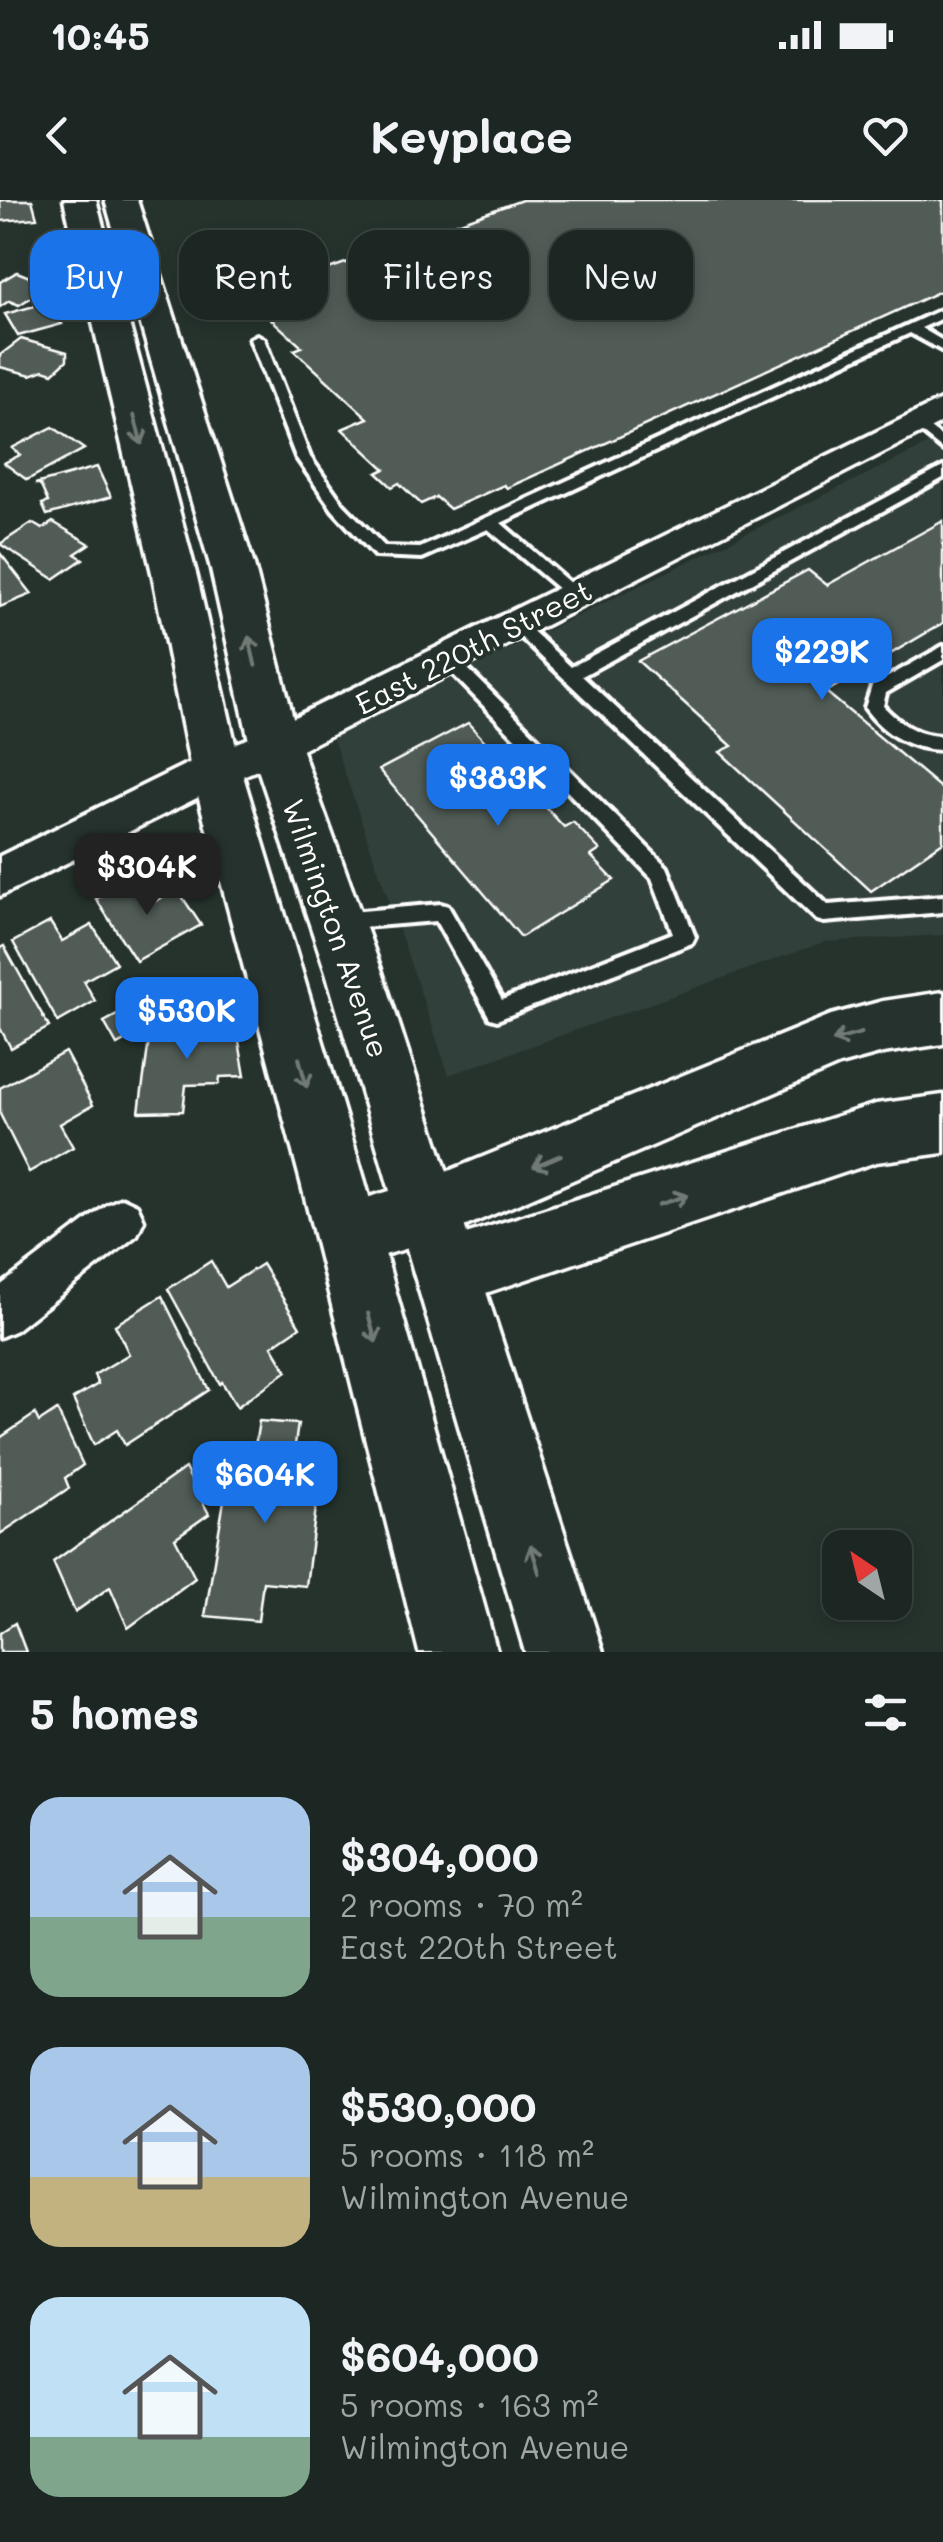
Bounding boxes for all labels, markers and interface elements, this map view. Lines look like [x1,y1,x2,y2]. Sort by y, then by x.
text: 10:45 [50,10,150,60]
text: Keyplace [370,106,573,164]
icon: back [30,108,85,163]
icon: heart [858,108,913,163]
chip: Buy [30,230,159,320]
chip: Rent [179,230,328,320]
chip: Filters [348,230,529,320]
chip: New [549,230,693,320]
one-way arrow [129,414,148,445]
street label: East 220th Street [348,569,598,723]
pin: $229K [752,618,892,703]
text: $229K [774,629,870,671]
one-way arrow [242,636,260,668]
pin: $383K [428,744,568,829]
text: $383K [448,755,548,797]
street label: Wilmington Avenue [274,793,400,1063]
pin: $304K [77,833,217,918]
text: $304K [97,844,197,886]
pin: $530K [117,977,257,1062]
text: $530K [137,988,237,1030]
one-way arrow [832,1028,864,1047]
one-way arrow [294,1057,313,1088]
one-way arrow [532,1153,563,1171]
one-way arrow [657,1189,689,1207]
one-way arrow [363,1312,382,1344]
pin: $604K [195,1441,335,1526]
text: $604K [214,1452,316,1494]
north arrow [822,1530,912,1620]
map controls [822,1530,912,1620]
one-way arrow [525,1544,543,1575]
text: 5 homes [30,1685,199,1740]
icon: filters [858,1685,913,1740]
text: $304,000 [340,1828,539,1883]
icon: home [110,1837,230,1957]
text: 2 rooms · 70 m² [340,1883,583,1925]
text: East 220th Street [340,1925,618,1967]
text: $530,000 [340,2078,537,2133]
icon: home [110,2087,230,2207]
text: 5 rooms · 118 m² [340,2133,594,2175]
text: Wilmington Avenue [340,2175,629,2217]
text: $604,000 [340,2328,539,2383]
icon: home [110,2337,230,2457]
text: 5 rooms · 163 m² [340,2383,599,2425]
text: Wilmington Avenue [340,2425,629,2467]

